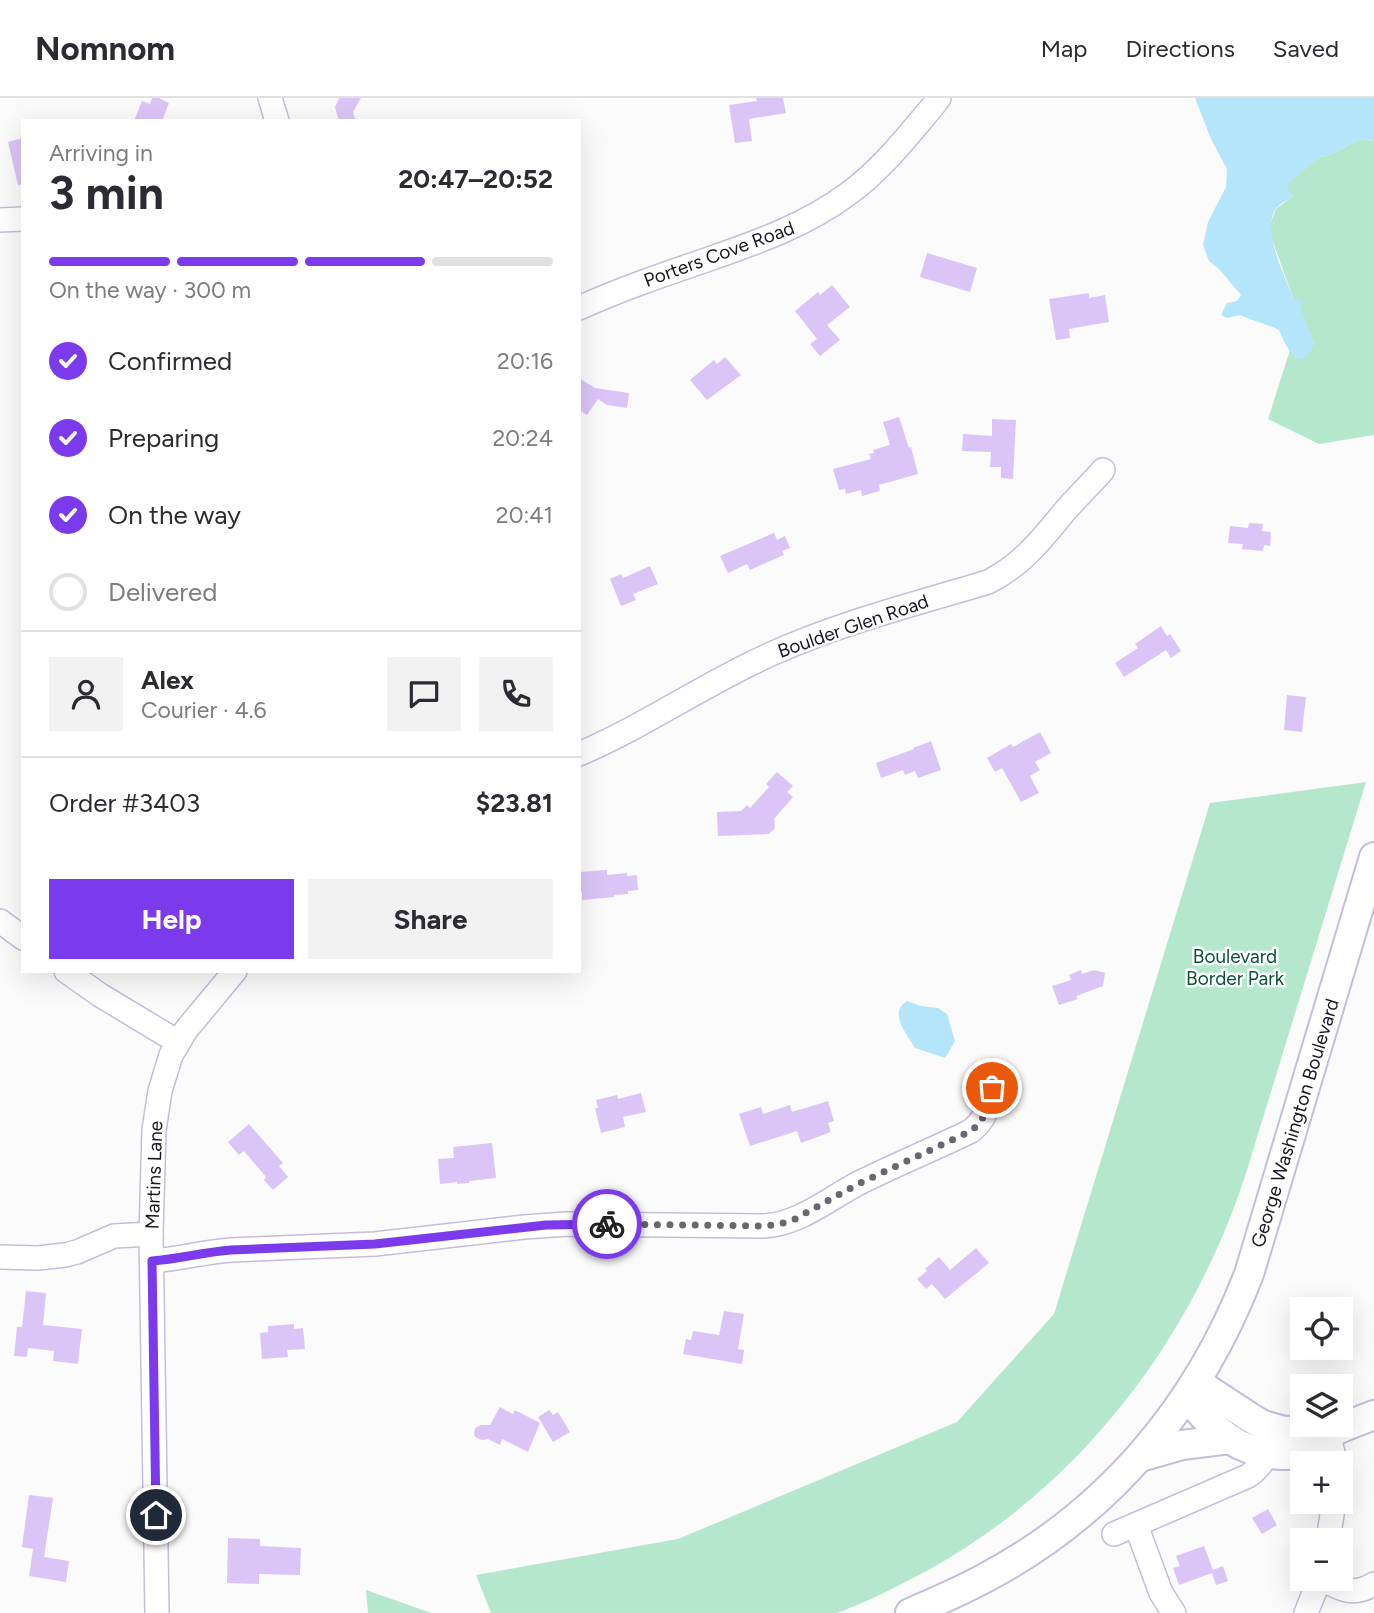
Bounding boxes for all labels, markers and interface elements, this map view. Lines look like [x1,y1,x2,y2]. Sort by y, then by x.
text: Nomnom [35,29,175,68]
text: Map [1041,34,1087,63]
text: Directions [1125,34,1235,63]
text: Saved [1273,34,1339,63]
text: Arriving in [49,139,153,167]
text: 20:47–20:52 [398,163,553,195]
text: 3 min [49,165,164,221]
street label: Porters Cove Road [641,216,797,292]
text: On the way · 300 m [49,276,251,304]
icon: check [49,342,87,380]
text: Confirmed [108,345,232,377]
text: 20:16 [497,347,553,375]
icon: check [49,419,87,457]
text: Preparing [108,422,219,454]
text: 20:24 [492,424,553,452]
icon: check [49,496,87,534]
text: On the way [108,499,241,531]
text: 20:41 [496,501,553,529]
text: Delivered [108,576,217,608]
street label: Boulder Glen Road [775,589,931,663]
button: person [49,657,123,731]
button: chat [387,657,461,731]
button: phone [479,657,553,731]
text: Alex [141,664,194,696]
text: Courier · 4.6 [141,696,267,724]
text: Order #3403 [49,787,200,819]
text: $23.81 [476,787,553,819]
button: Help [49,879,294,959]
button: Share [308,879,553,959]
park label: Boulevard Border Park [1186,945,1285,990]
street label: George Washington Boulevard [1246,996,1344,1250]
pin [962,1058,1022,1118]
icon: bag [973,1069,1011,1107]
street label: Martins Lane [141,1120,167,1230]
courier [572,1189,642,1259]
icon: bike [588,1205,626,1243]
map controls [1290,1297,1353,1591]
button: locate [1290,1297,1353,1360]
button: layers [1290,1374,1353,1437]
button: + [1290,1451,1353,1514]
pin [126,1485,186,1545]
icon: home [137,1496,175,1534]
button: − [1290,1528,1353,1591]

